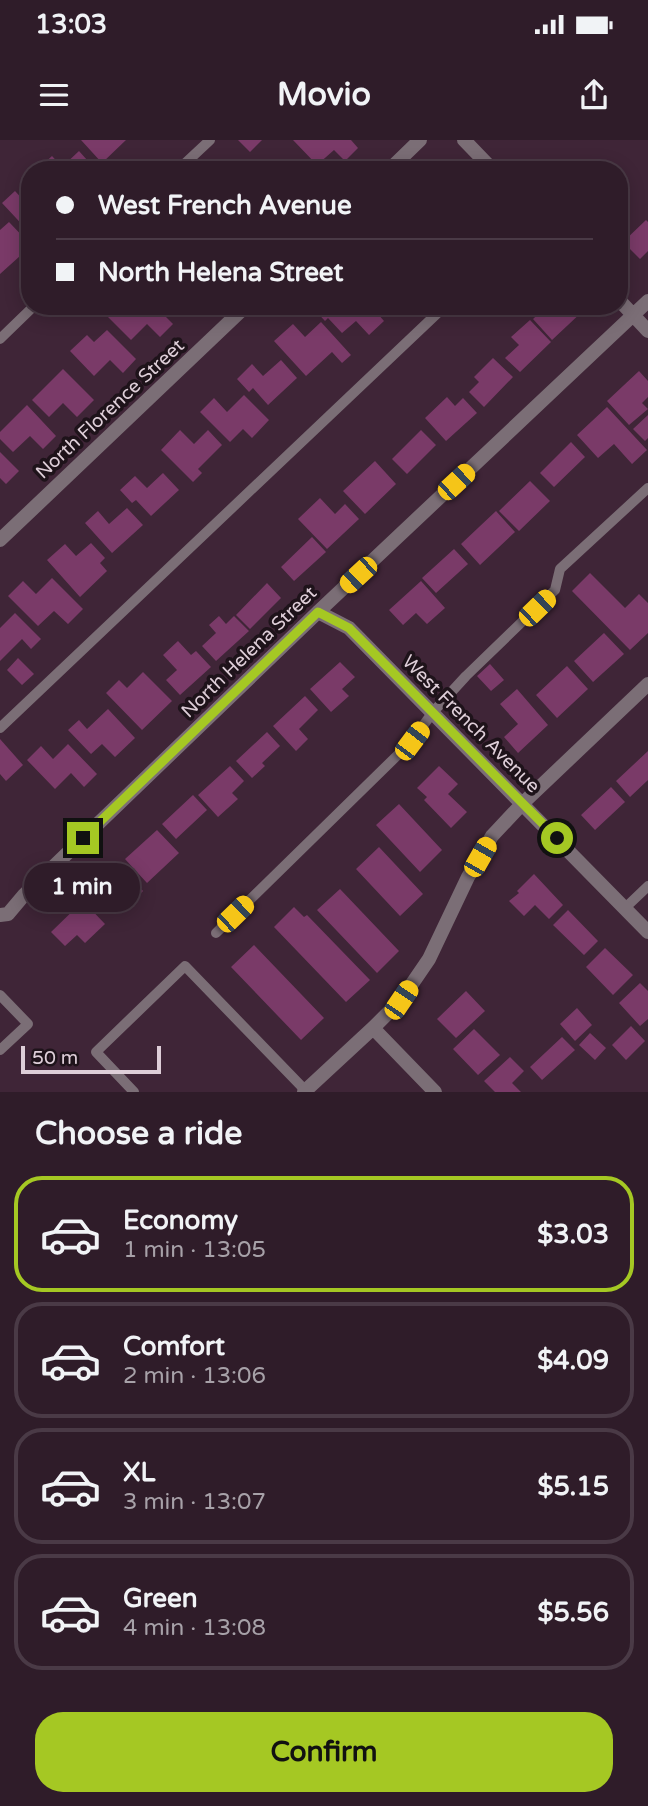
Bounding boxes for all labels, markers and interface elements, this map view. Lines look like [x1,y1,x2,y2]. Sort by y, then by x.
text: 13:03 [35,9,107,40]
icon: menu [35,76,73,114]
text: Movio [277,76,371,114]
icon: share [575,76,613,114]
text: West French Avenue [98,190,352,221]
text: North Helena Street [98,257,344,288]
street label: North Florence Street [31,335,189,483]
car [434,460,479,504]
car [336,553,381,597]
street label: North Helena Street [177,582,321,722]
car [515,586,560,630]
street label: West French Avenue [398,651,544,797]
car [391,718,434,764]
route end [67,822,99,854]
route start [541,822,573,854]
car [461,834,500,880]
callout: 1 min [25,862,141,912]
text: 1 min [51,873,113,901]
car [213,892,258,936]
car [381,977,422,1023]
scale bar [21,1043,161,1075]
text: 50 m [32,1047,78,1069]
text: Choose a ride [35,1115,242,1153]
icon: car [39,1203,102,1266]
text: Economy [123,1205,238,1236]
text: $3.03 [537,1219,609,1250]
text: 1 min · 13:05 [123,1236,266,1264]
icon: car [39,1329,102,1392]
text: Comfort [123,1331,225,1362]
text: $4.09 [537,1345,609,1376]
text: 2 min · 13:06 [123,1362,266,1390]
icon: car [39,1455,102,1518]
text: XL [123,1457,155,1488]
text: $5.15 [537,1471,609,1502]
text: 3 min · 13:07 [123,1488,266,1516]
icon: car [39,1581,102,1644]
text: Green [123,1583,198,1614]
text: $5.56 [537,1597,609,1628]
text: 4 min · 13:08 [123,1614,266,1642]
button: Confirm [35,1712,613,1792]

